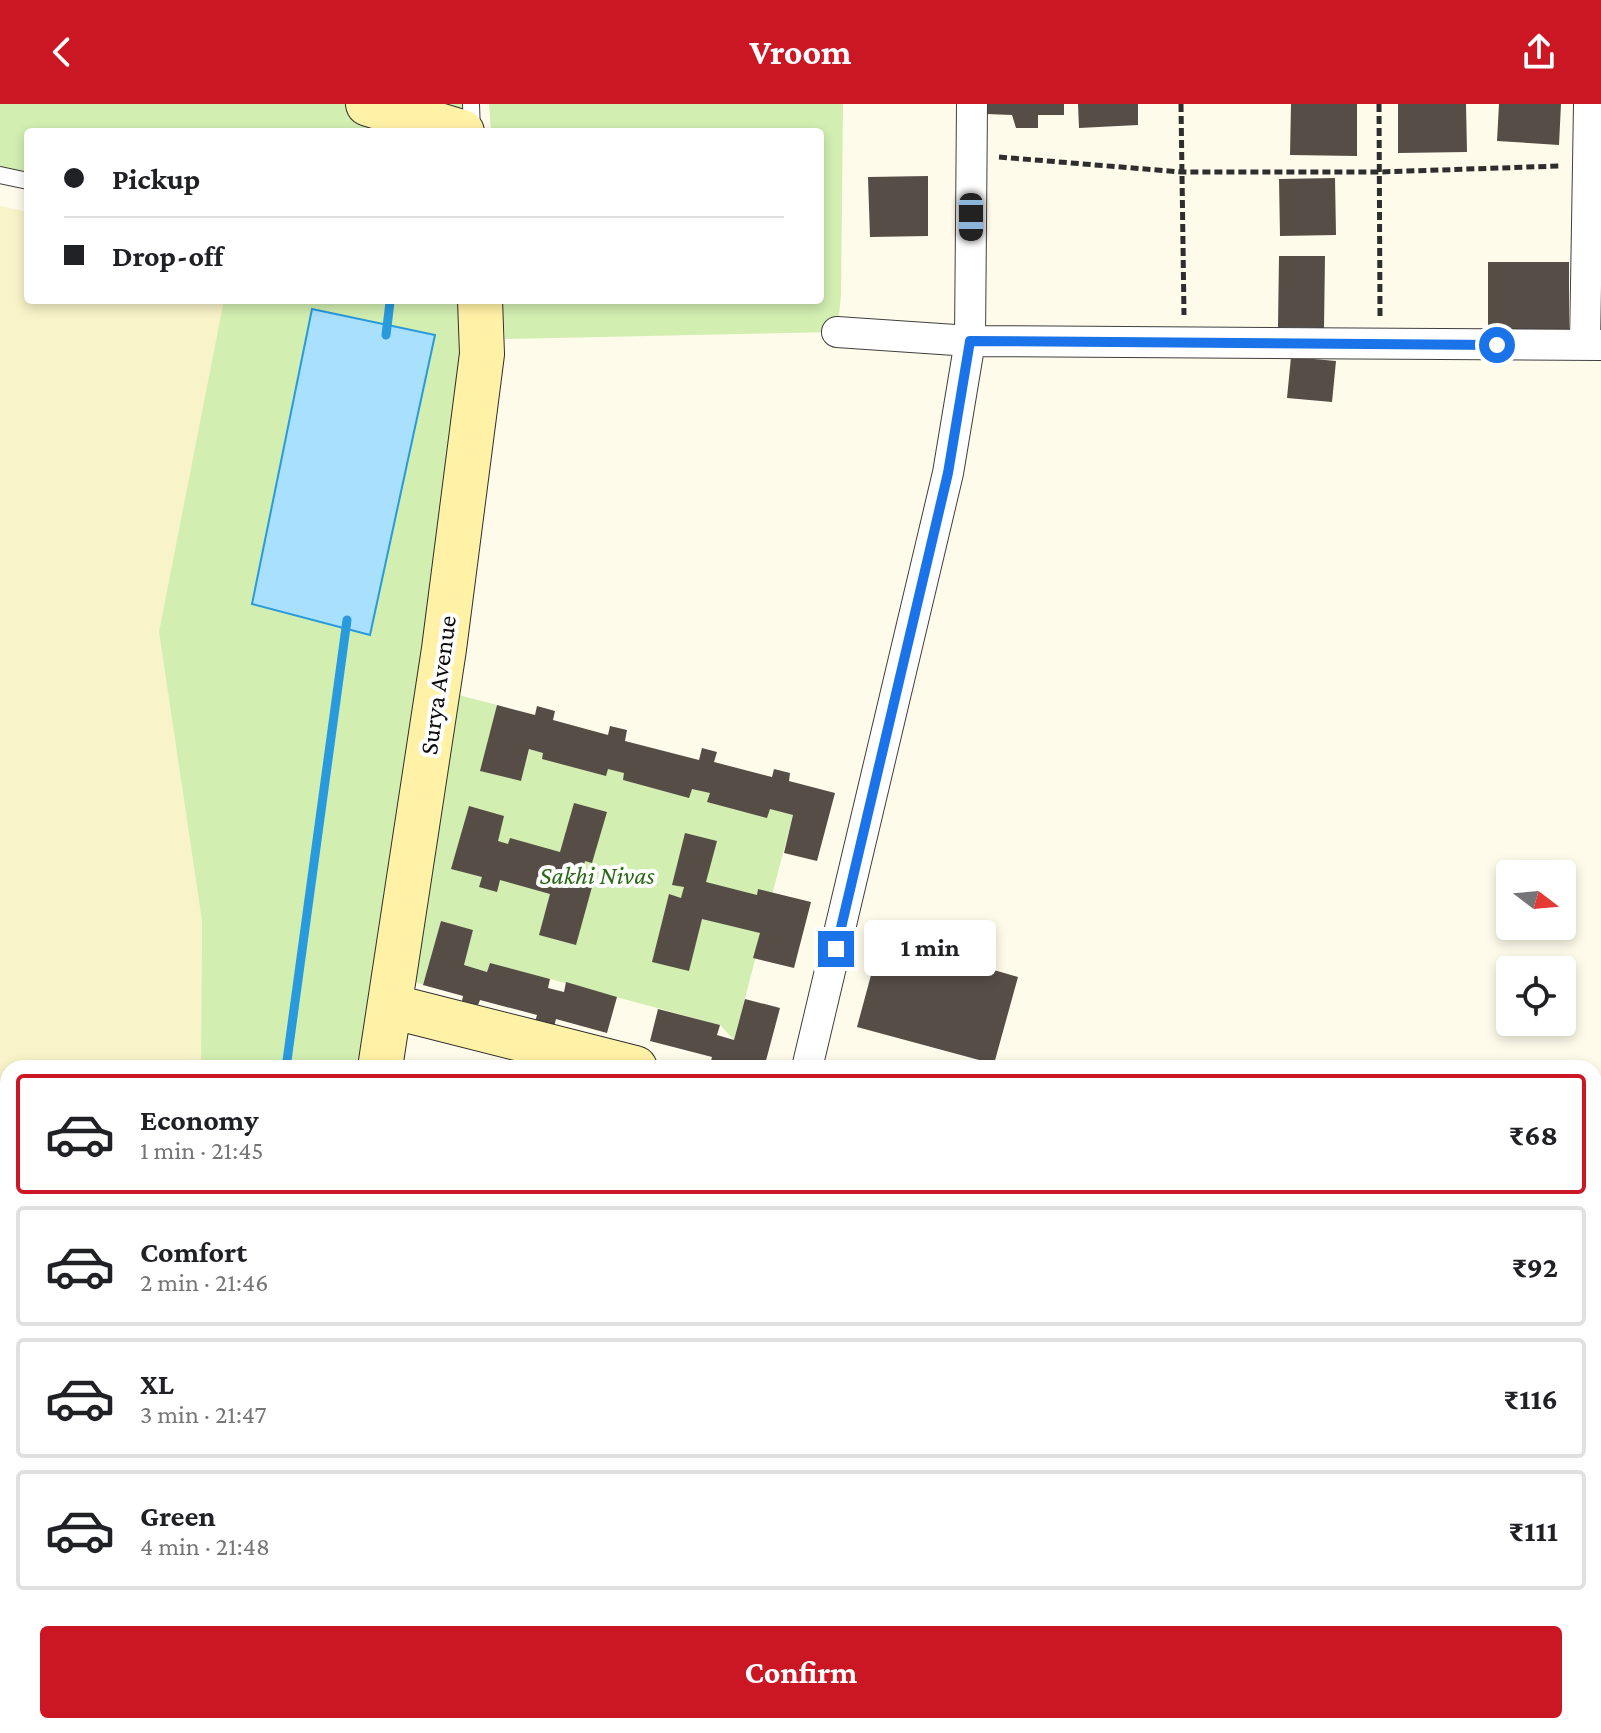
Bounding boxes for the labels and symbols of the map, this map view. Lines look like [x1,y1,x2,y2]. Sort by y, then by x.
car [959,193,983,241]
route start [1479,327,1515,363]
street label: Surya Avenue [414,613,462,757]
north arrow [1496,860,1576,940]
park label: Sakhi Nivas [539,861,655,890]
callout: 1 min [864,921,996,977]
route end [818,931,854,967]

